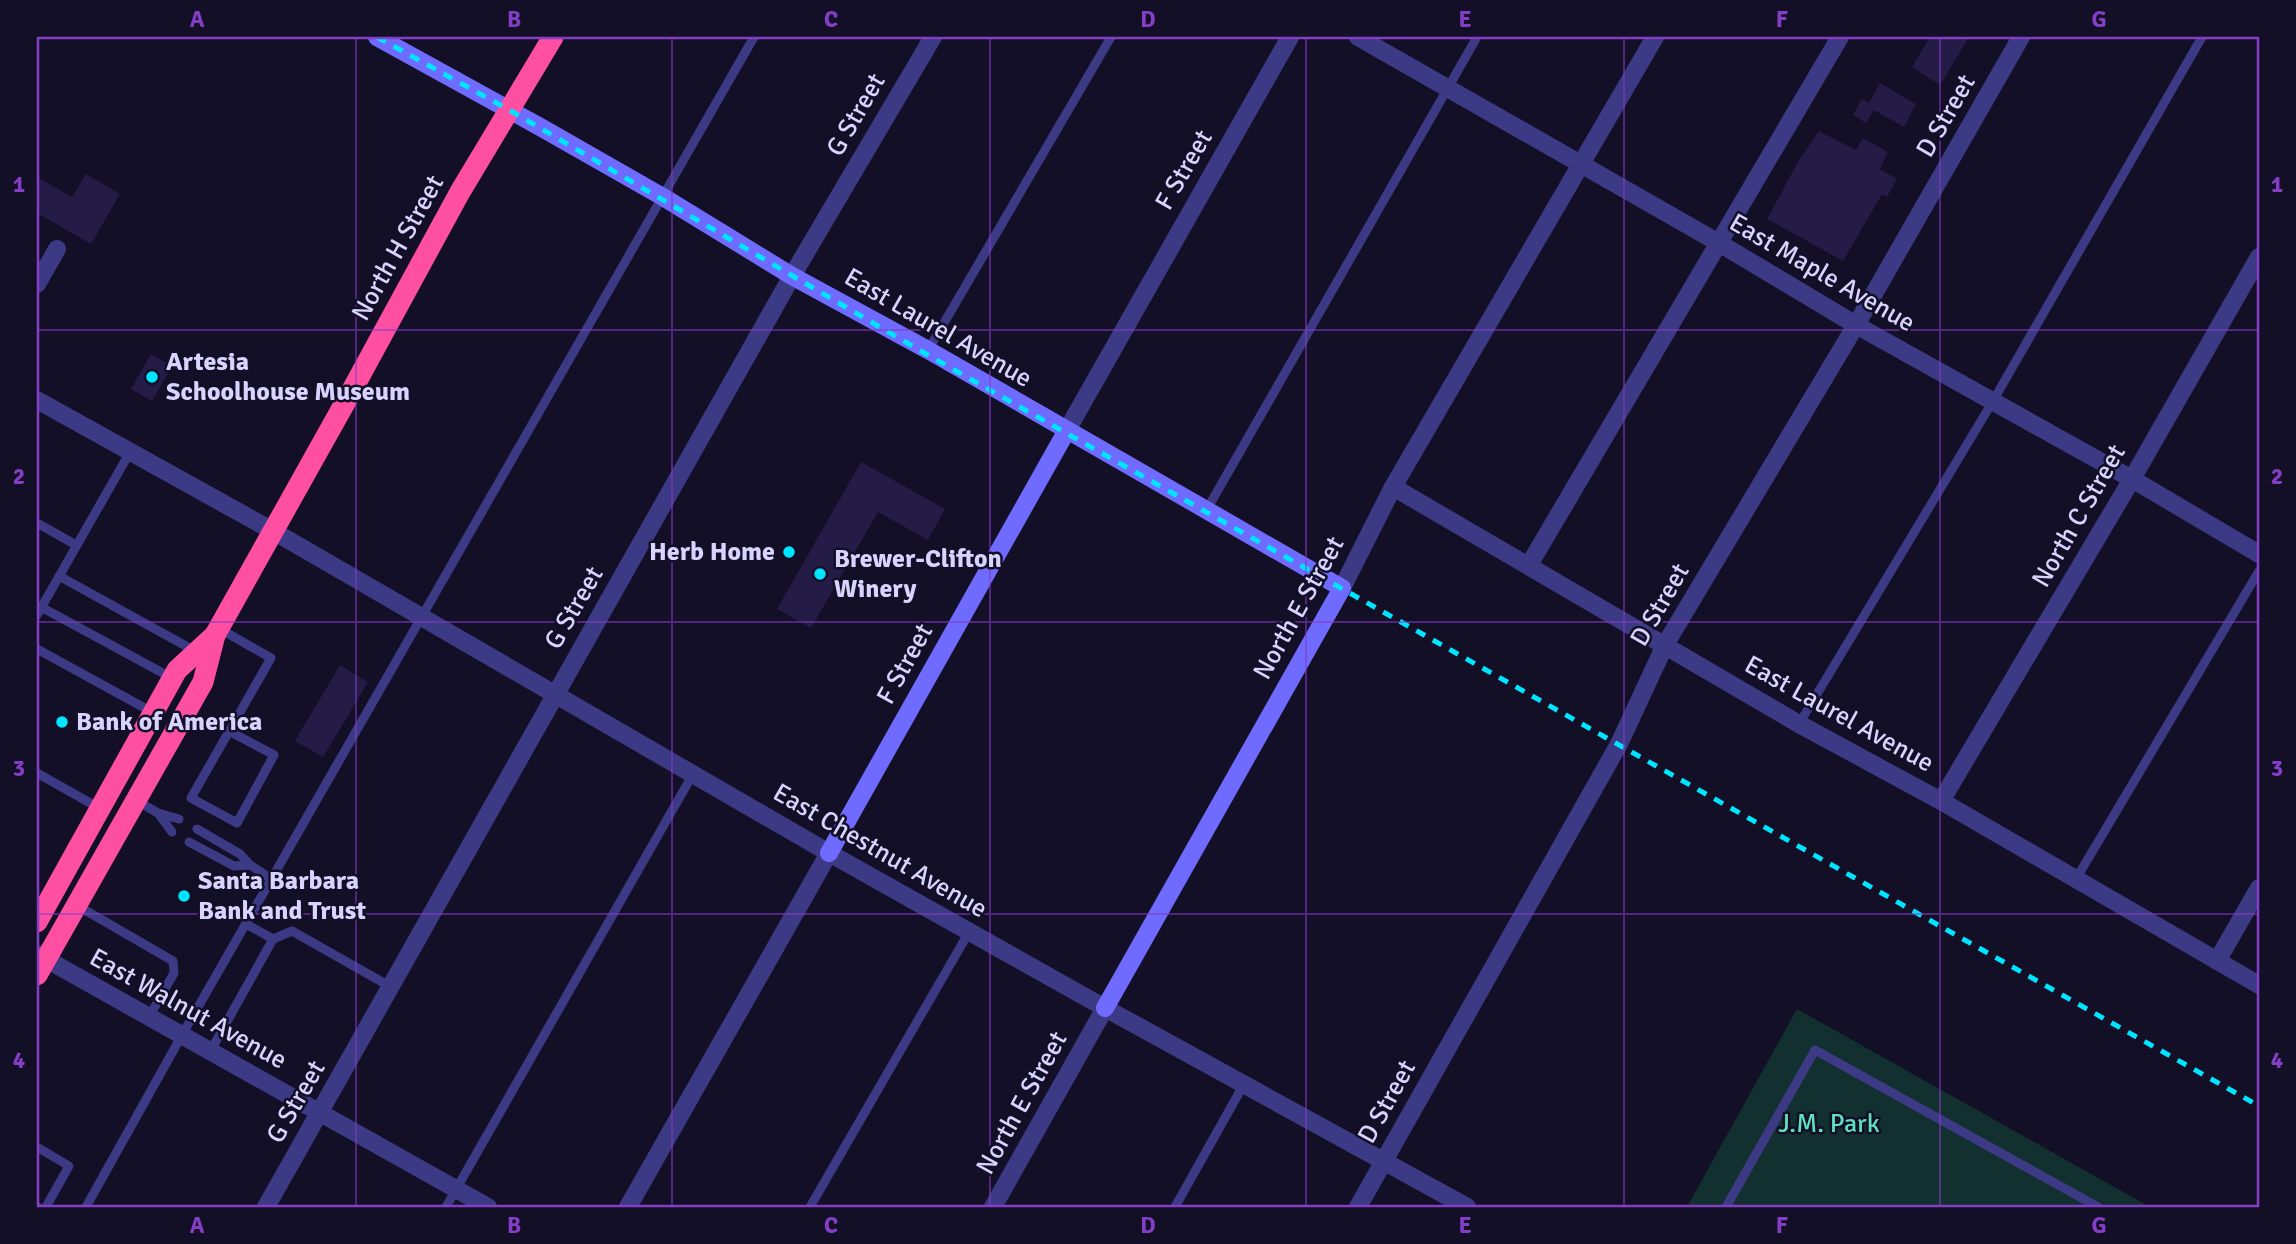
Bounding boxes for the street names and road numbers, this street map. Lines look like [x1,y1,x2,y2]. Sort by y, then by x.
street label: G Street [820,68,892,162]
street label: D Street [1910,69,1982,163]
street label: F Street [1148,124,1220,216]
street label: North H Street [345,170,451,326]
street label: East Maple Avenue [1723,207,1921,339]
street label: East Laurel Avenue [838,261,1038,395]
street label: North C Street [2025,439,2133,593]
street label: North E Street [1247,531,1351,685]
street label: D Street [1624,558,1696,652]
street label: G Street [538,561,610,655]
street label: F Street [870,618,940,710]
street label: East Laurel Avenue [1739,649,1939,779]
street label: East Chestnut Avenue [767,777,993,925]
street label: East Walnut Avenue [84,942,292,1076]
street label: North E Street [970,1026,1074,1180]
street label: G Street [260,1055,332,1149]
street label: D Street [1351,1055,1423,1149]

